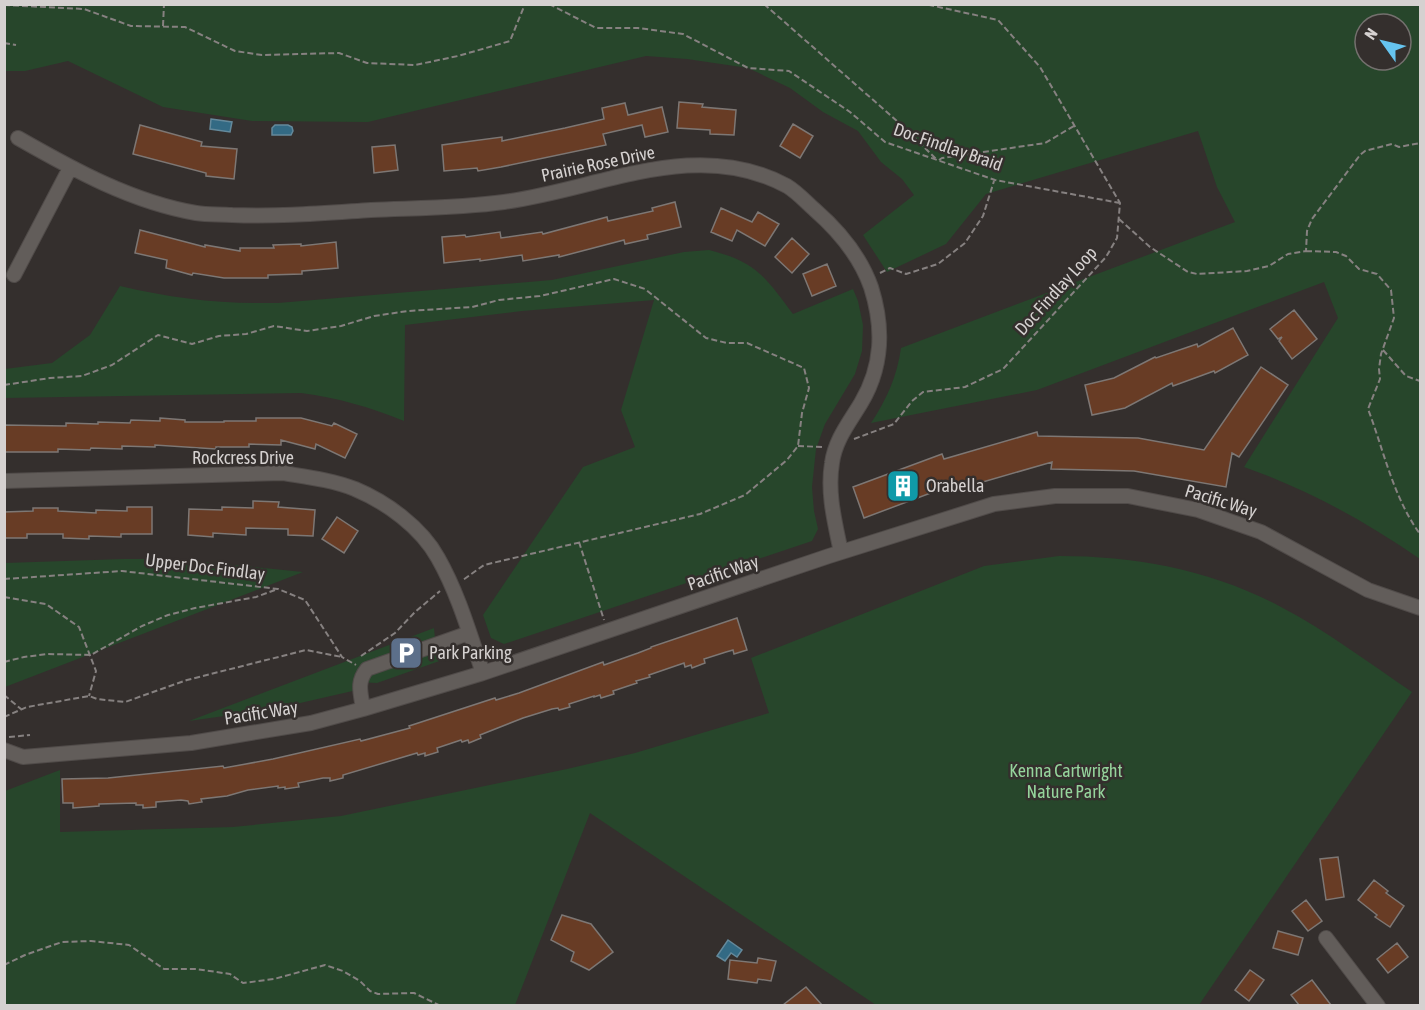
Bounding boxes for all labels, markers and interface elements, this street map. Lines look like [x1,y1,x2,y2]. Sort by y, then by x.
north arrow [1353,12,1413,72]
text: N [1360,25,1381,43]
street label: Doc Findlay Braid [891,118,1005,175]
street label: Prairie Rose Drive [539,141,657,186]
street label: Doc Findlay Loop [1010,242,1101,339]
street label: Rockcress Drive [192,447,294,468]
building icon: Orabella [885,468,921,504]
place label: Orabella [926,475,984,496]
street label: Pacific Way [1183,480,1260,521]
street label: Upper Doc Findlay [144,549,266,584]
street label: Pacific Way [684,551,761,595]
parking icon: Park Parking [388,635,424,671]
place label: Park Parking [429,642,512,663]
street label: Pacific Way [223,696,299,729]
park label: Kenna Cartwright Nature Park [1009,760,1123,802]

